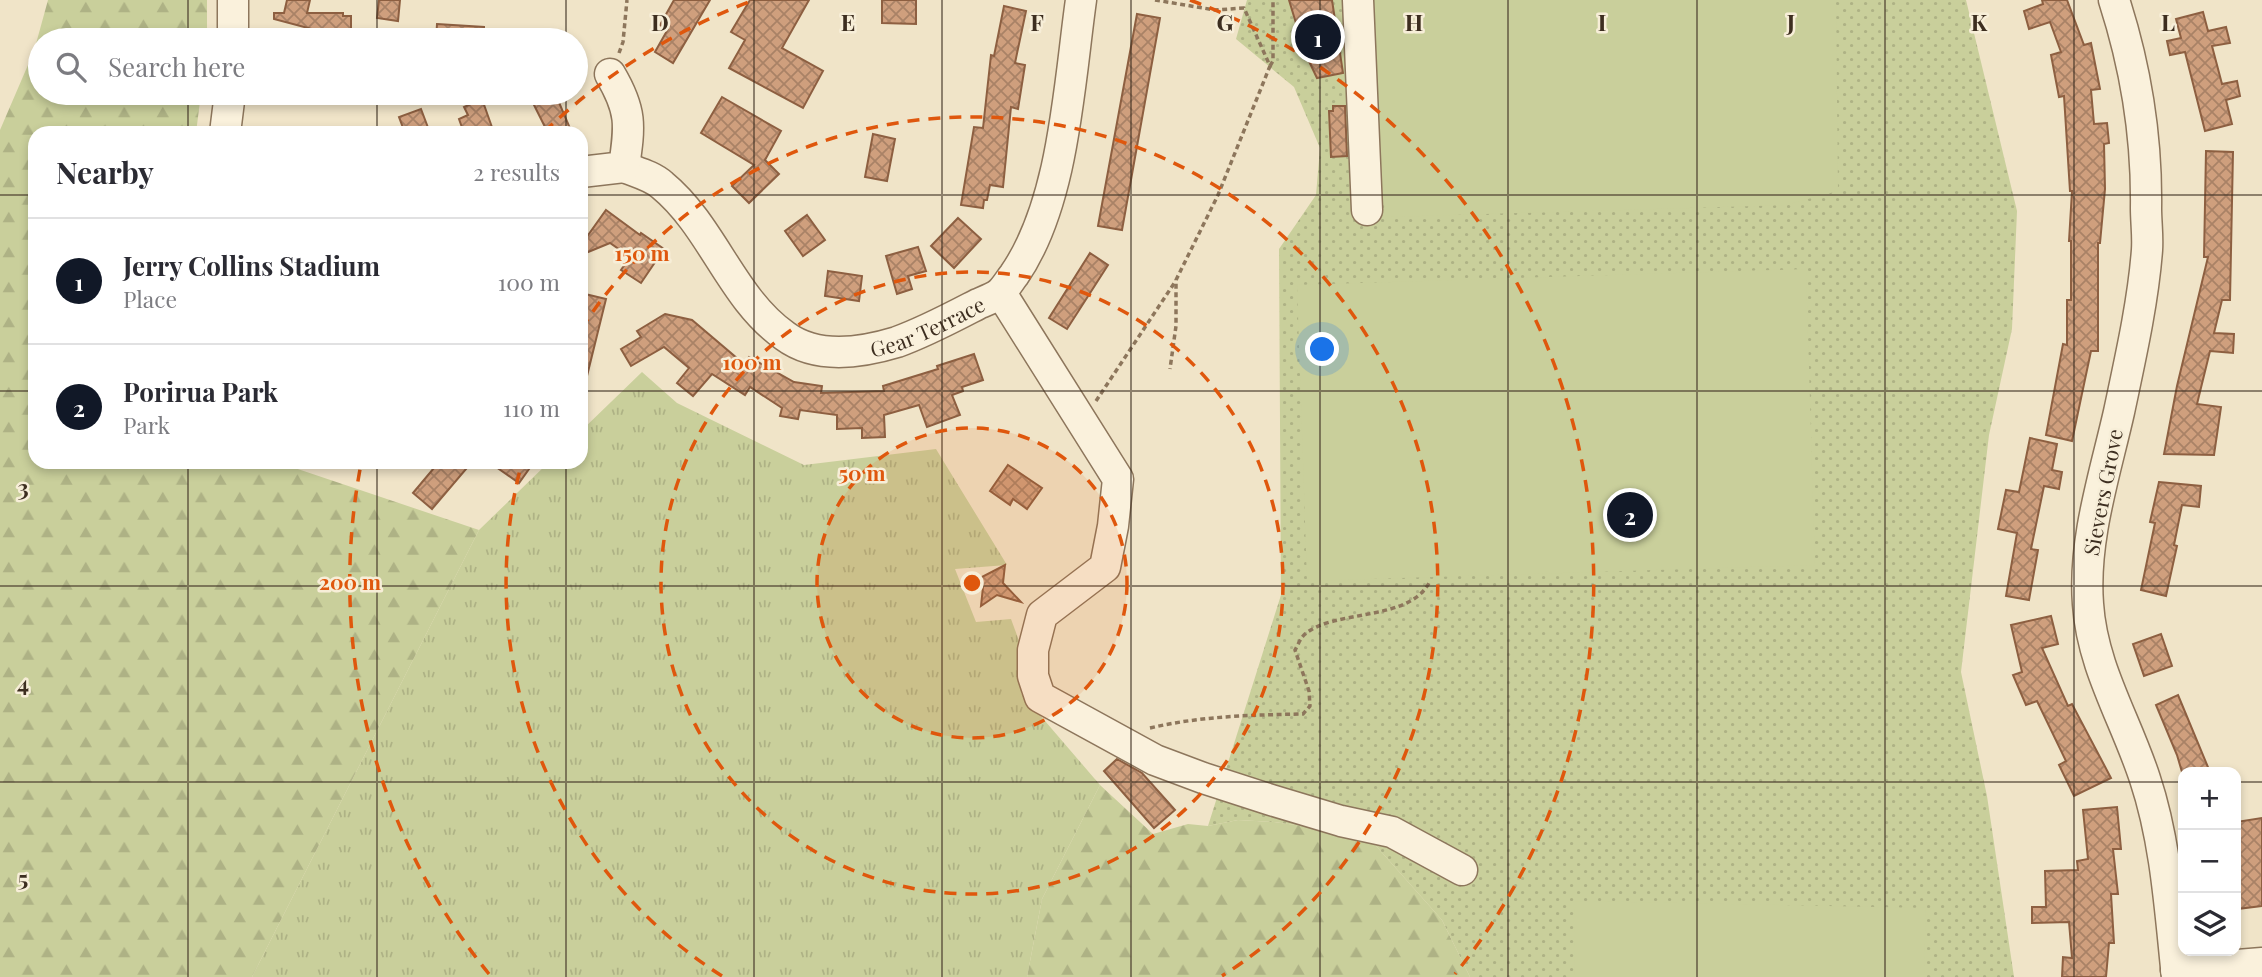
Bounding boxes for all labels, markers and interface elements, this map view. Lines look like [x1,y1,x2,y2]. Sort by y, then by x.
text: D [651,6,669,37]
text: E [841,6,855,37]
text: F [1030,6,1044,37]
text: G [1217,6,1234,37]
text: H [1405,6,1423,37]
text: I [1598,6,1606,37]
text: J [1786,6,1795,37]
text: K [1971,6,1988,37]
text: L [2161,6,2175,37]
pin: 1 [1295,11,1341,63]
search box [28,28,588,105]
icon: search [52,48,90,86]
text: Search here [108,49,245,84]
text: Nearby [56,152,154,192]
text: 2 results [473,156,560,187]
text: 150 m [615,238,669,266]
text: Jerry Collins Stadium [123,248,380,283]
text: 1 [75,266,83,297]
text: 100 m [498,266,560,297]
text: Place [123,283,177,314]
street label: Gear Terrace [867,289,988,362]
your location [1305,332,1339,366]
text: 100 m [722,347,782,375]
text: Porirua Park [123,374,278,409]
text: 2 [73,392,85,423]
text: 110 m [503,392,560,423]
text: Park [123,409,170,440]
street label: Sievers Grove [2076,426,2128,558]
text: 50 m [838,458,886,486]
text: 3 [17,471,29,502]
pin: 2 [1607,489,1653,541]
text: 200 m [319,567,381,595]
centre of rings [960,571,984,595]
text: 4 [17,667,29,698]
map controls [2178,767,2241,956]
button: + [2178,767,2241,830]
button: − [2178,830,2241,893]
text: 5 [18,862,28,893]
button: layers [2178,893,2241,956]

